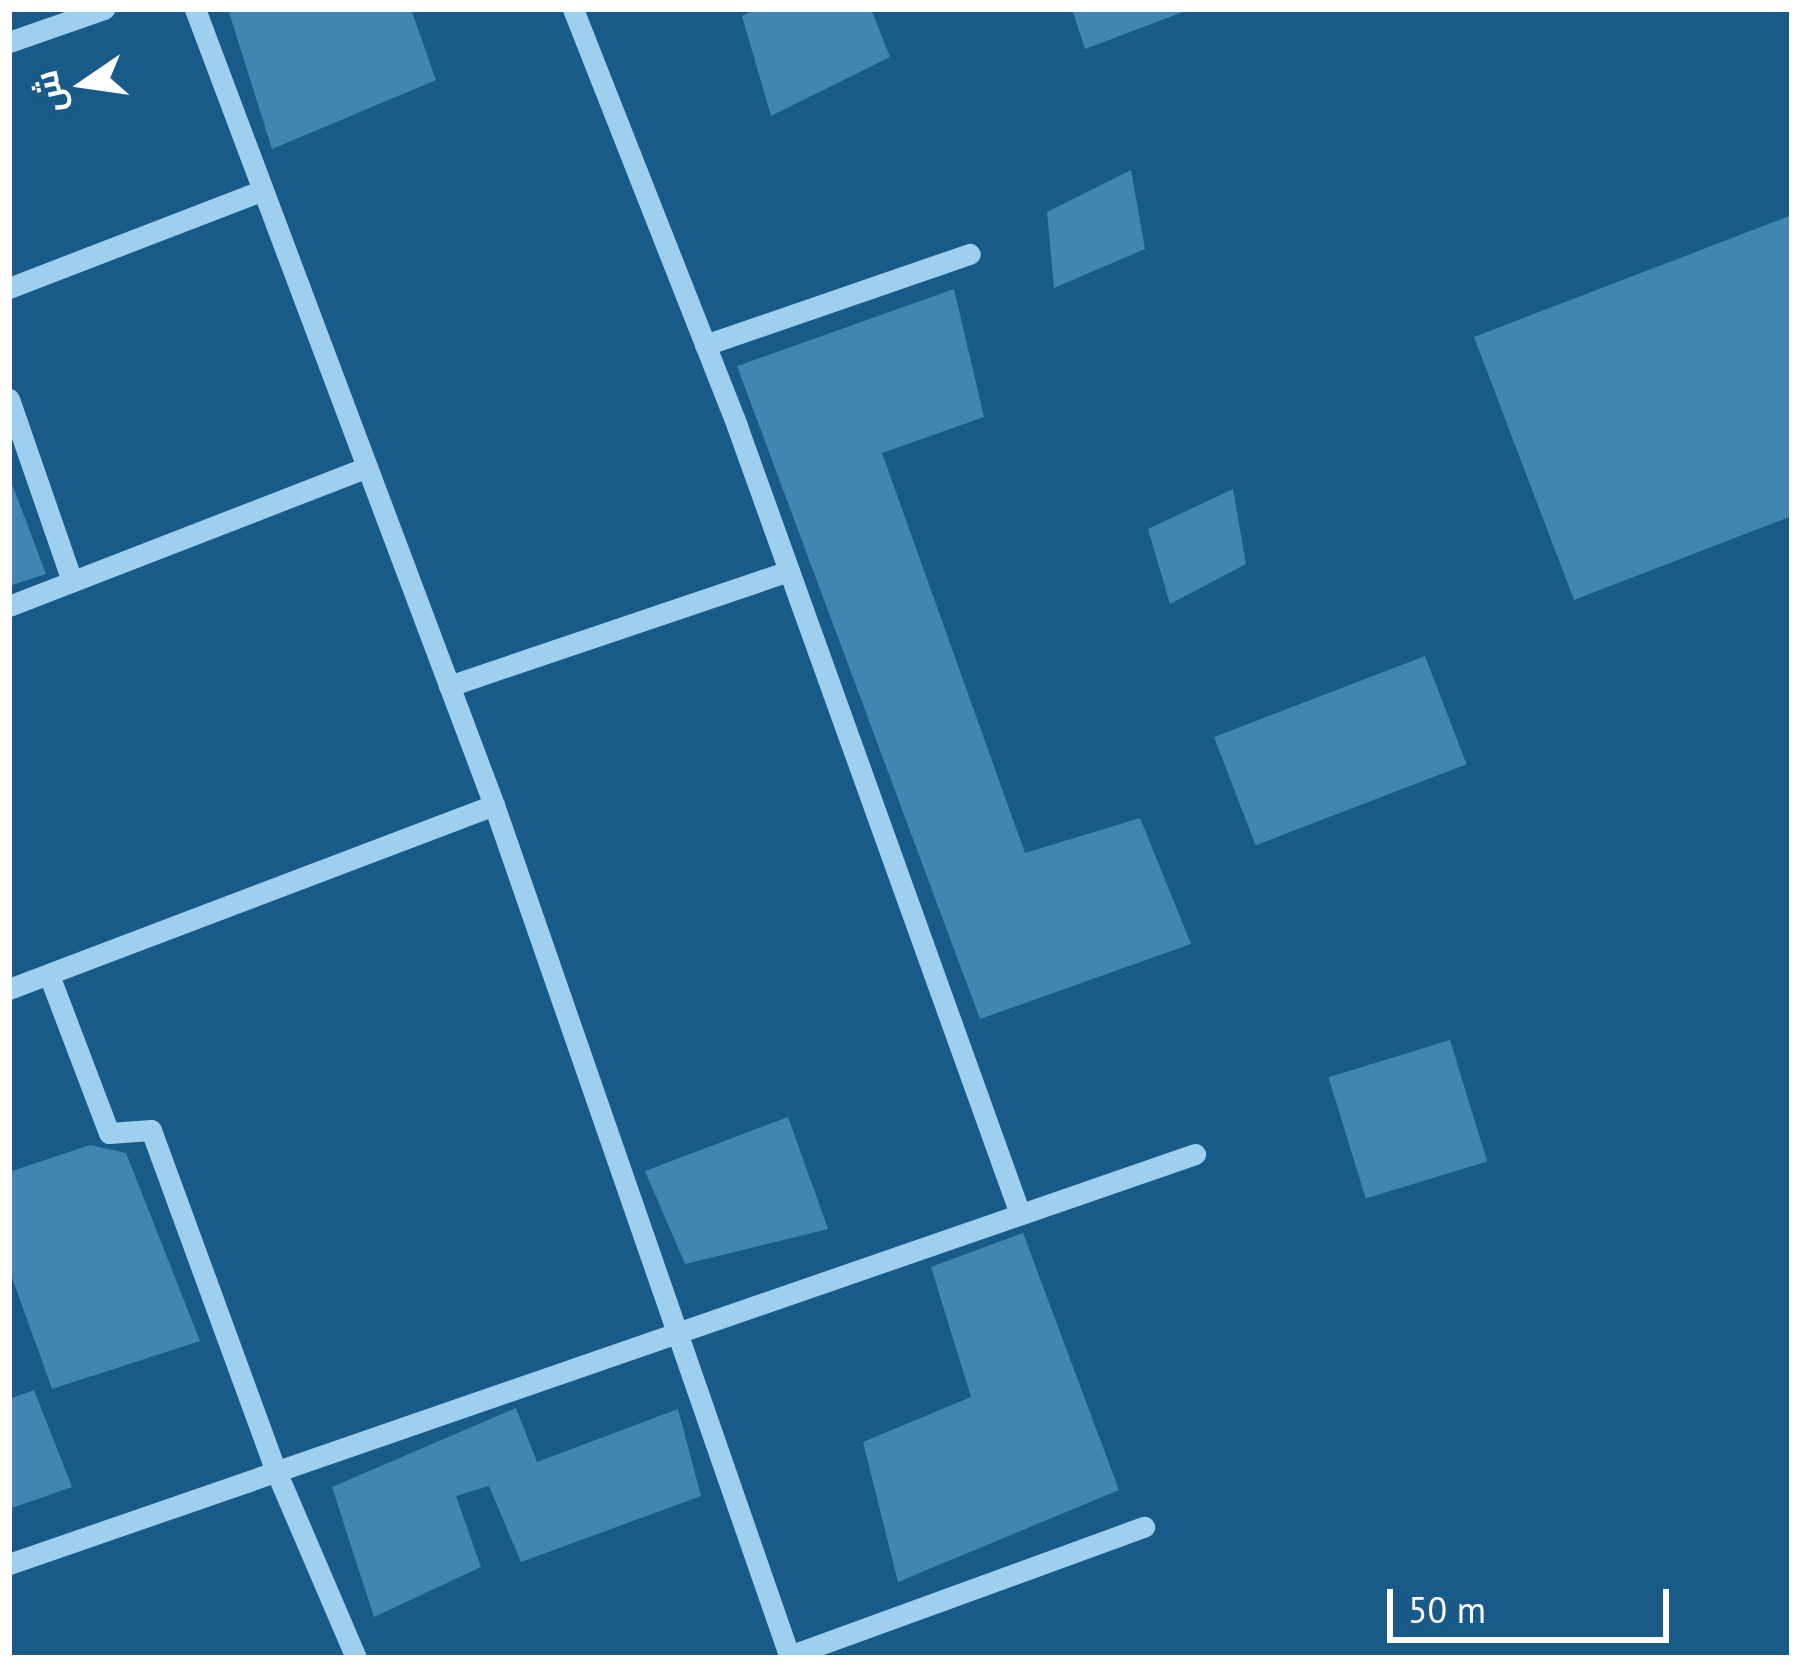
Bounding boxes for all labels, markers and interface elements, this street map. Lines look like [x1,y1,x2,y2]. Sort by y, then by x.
north arrow [24,24,144,144]
text: ش [23,67,74,118]
scale bar [1393,1565,1675,1639]
text: 50 m [1408,1586,1486,1633]

